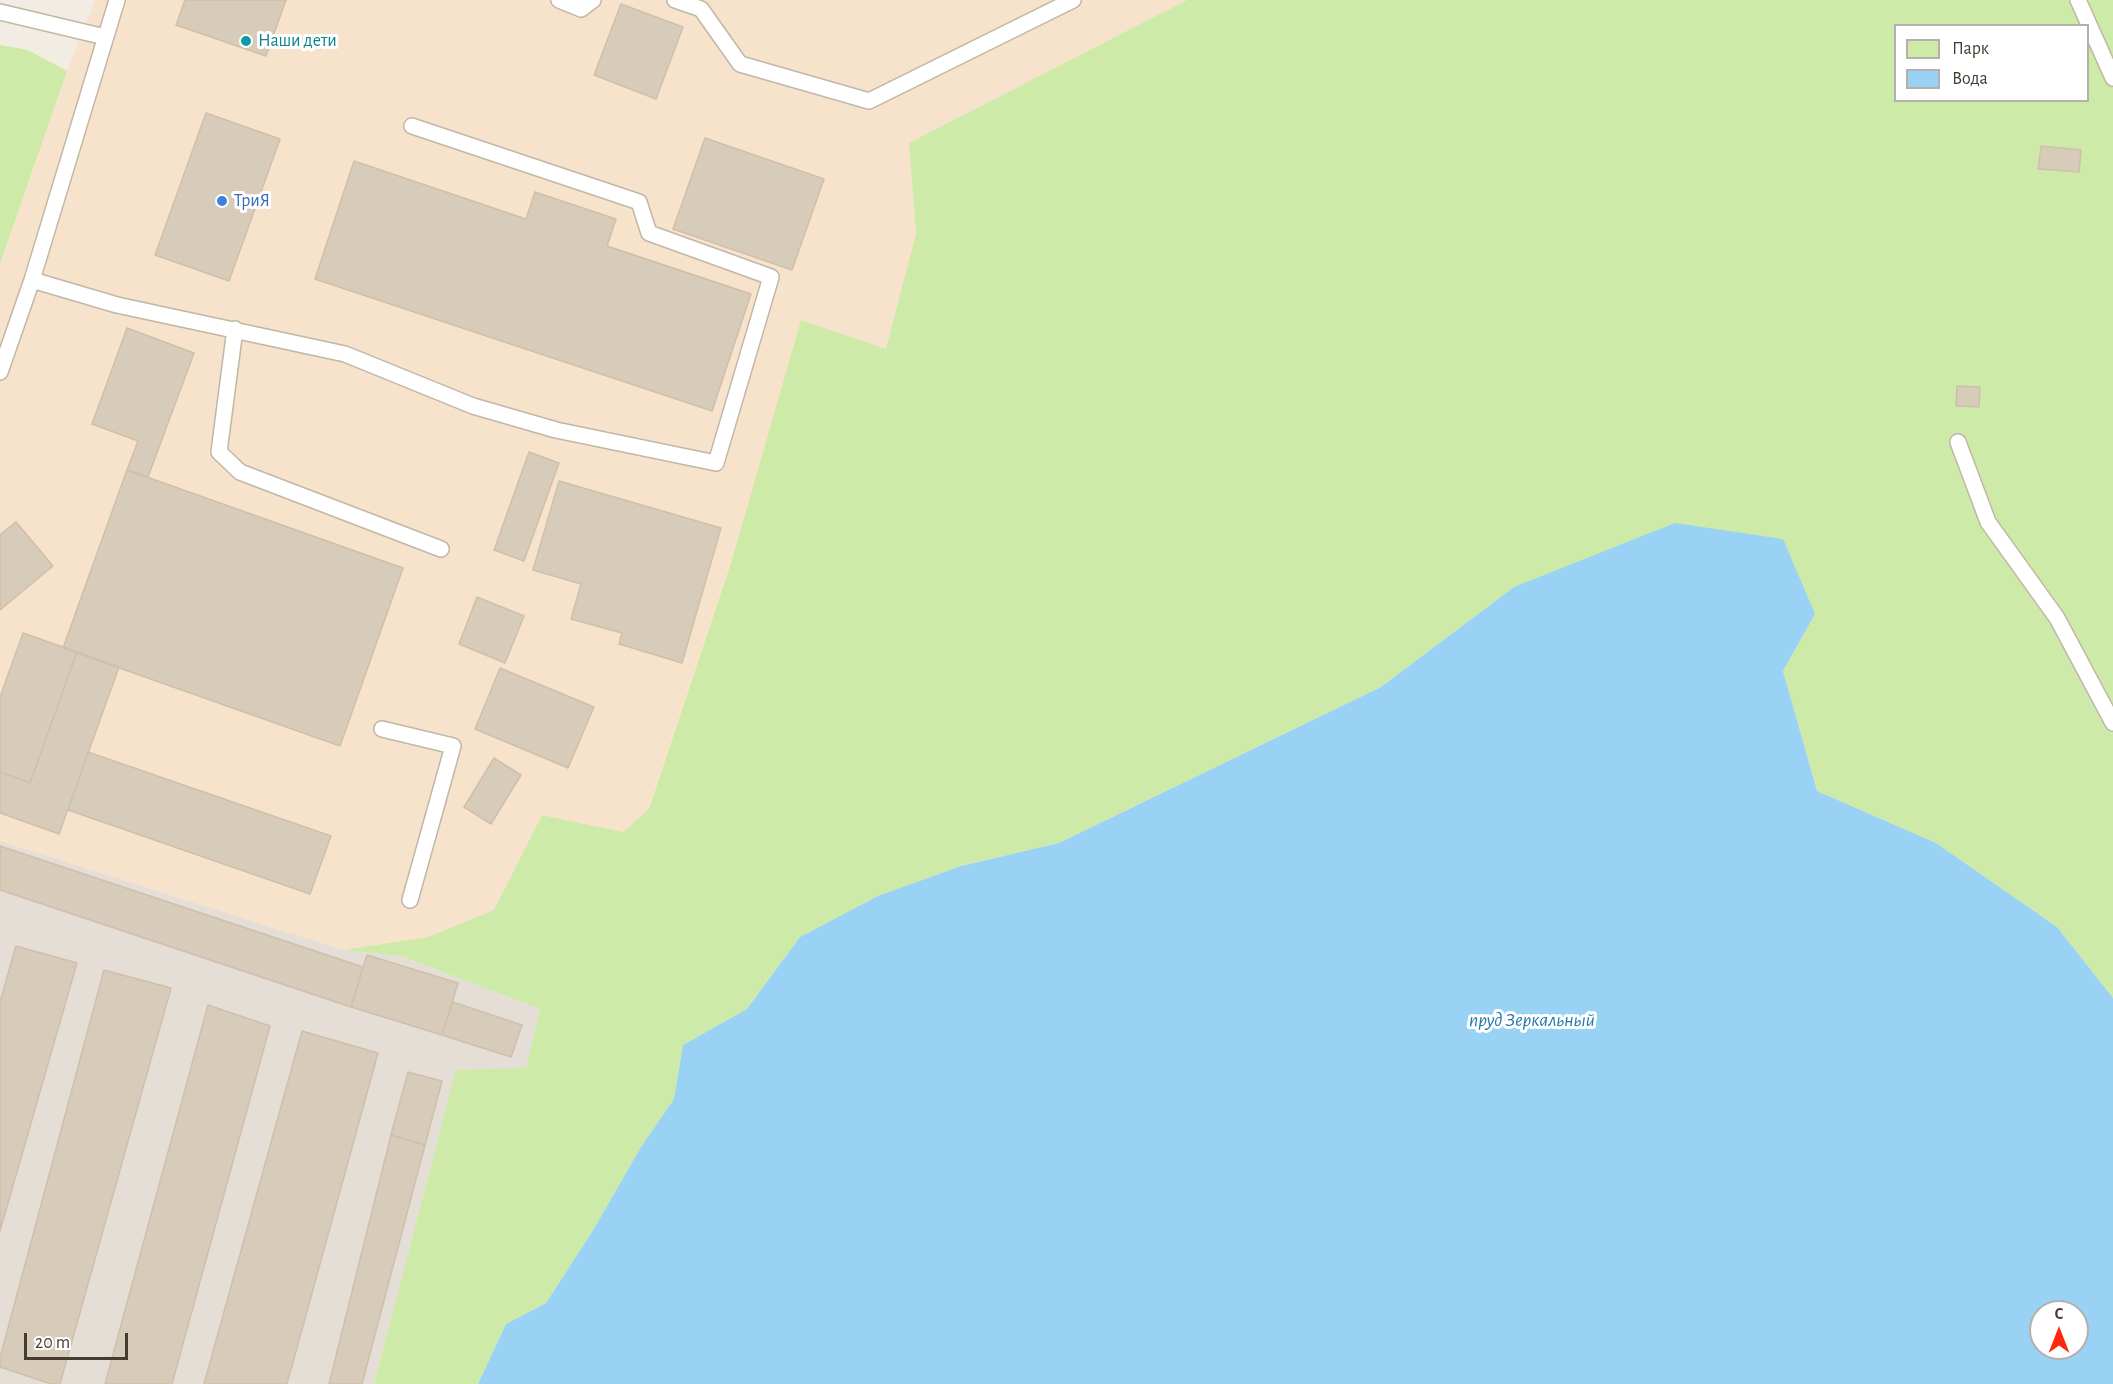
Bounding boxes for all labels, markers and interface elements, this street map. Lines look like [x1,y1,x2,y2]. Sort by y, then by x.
legend [1894,24,2089,102]
place label: Наши дети [258,30,337,52]
marker: Наши дети [239,34,253,48]
text: Парк [1952,40,1989,58]
text: Вода [1952,70,1988,88]
place label: ТриЯ [234,190,270,212]
marker: ТриЯ [215,194,229,208]
water label: пруд Зеркальный [1469,1008,1595,1032]
north arrow [2029,1300,2089,1360]
text: С [2055,1306,2063,1322]
scale bar [27,1321,130,1359]
text: 20 m [35,1334,70,1352]

